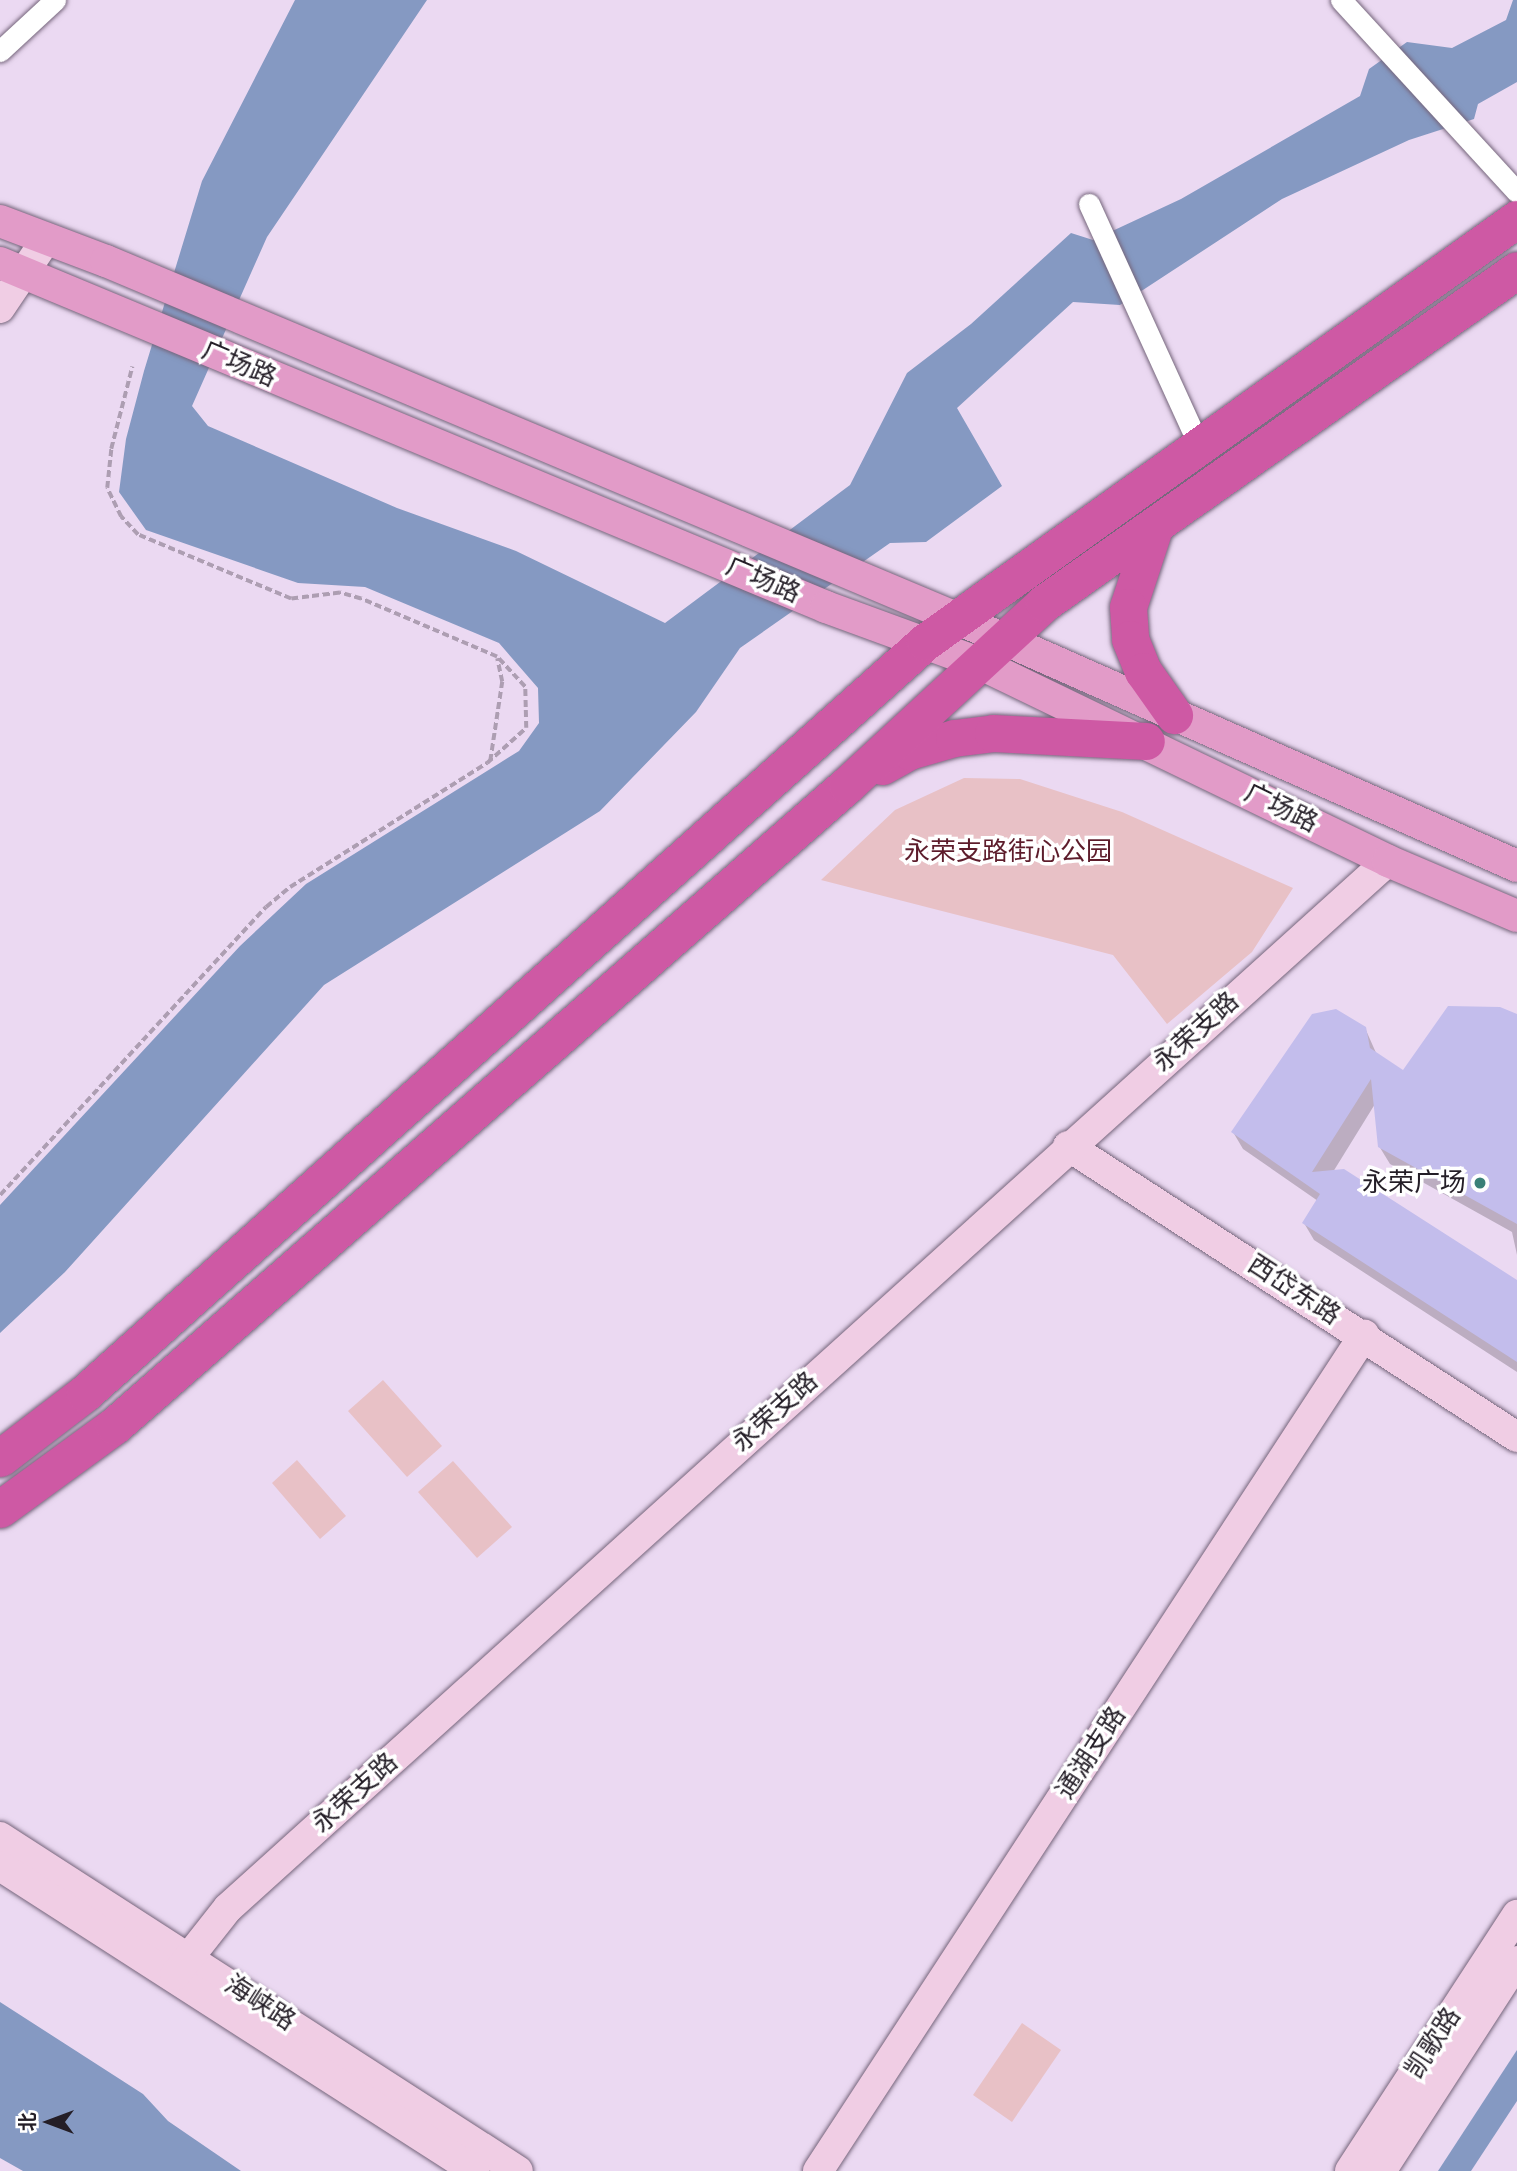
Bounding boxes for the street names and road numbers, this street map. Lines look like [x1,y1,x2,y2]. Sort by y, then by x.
street label: 广场路 [197,334,281,394]
street label: 广场路 [721,550,805,610]
street label: 广场路 [1239,777,1323,839]
street label: 永荣支路 [1147,986,1245,1078]
street label: 西岱东路 [1242,1249,1346,1331]
street label: 永荣支路 [726,1366,824,1458]
street label: 通湖支路 [1050,1701,1132,1805]
street label: 永荣支路 [306,1747,404,1839]
street label: 海峡路 [219,1969,301,2037]
street label: 凯歌路 [1399,2002,1467,2084]

